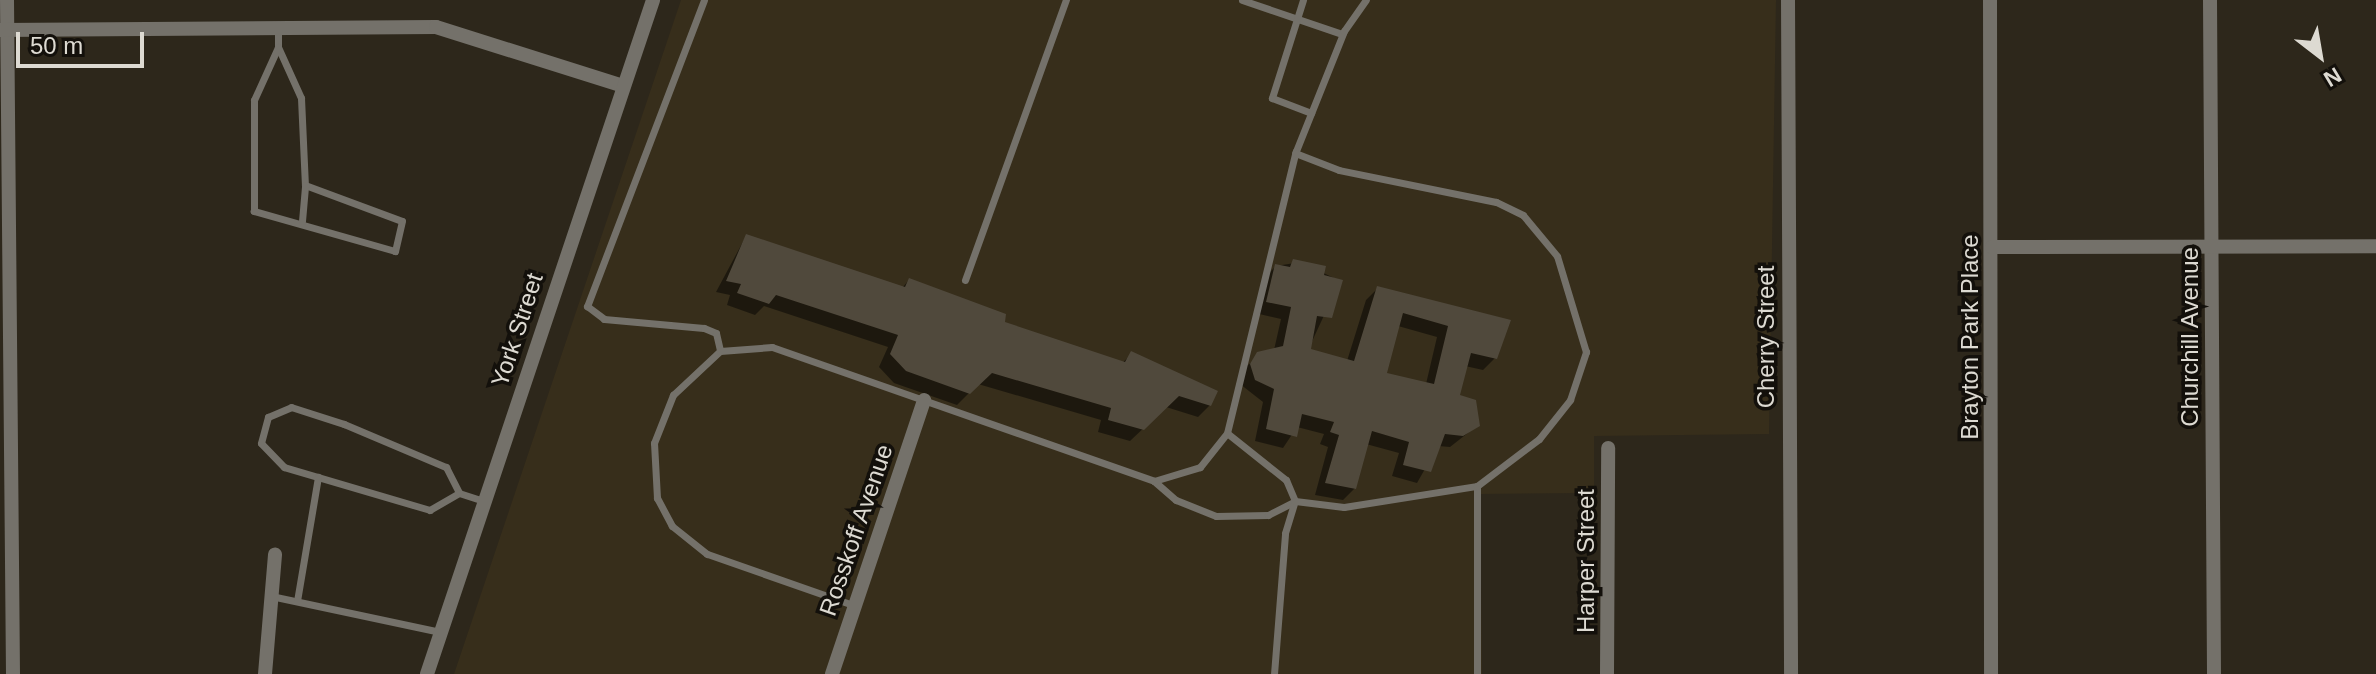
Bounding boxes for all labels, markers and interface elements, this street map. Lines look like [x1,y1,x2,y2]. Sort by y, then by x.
scale bar [20,16,148,66]
north arrow [2280,16,2360,96]
text: 50 m [30,32,83,59]
text: N [2319,62,2346,92]
street label: Brayton Park Place [1956,234,1984,440]
street label: Churchill Avenue [2176,247,2204,427]
street label: Cherry Street [1752,266,1780,408]
street label: York Street [485,270,549,390]
street label: Rosskoff Avenue [813,440,899,620]
street label: Harper Street [1572,489,1600,633]

